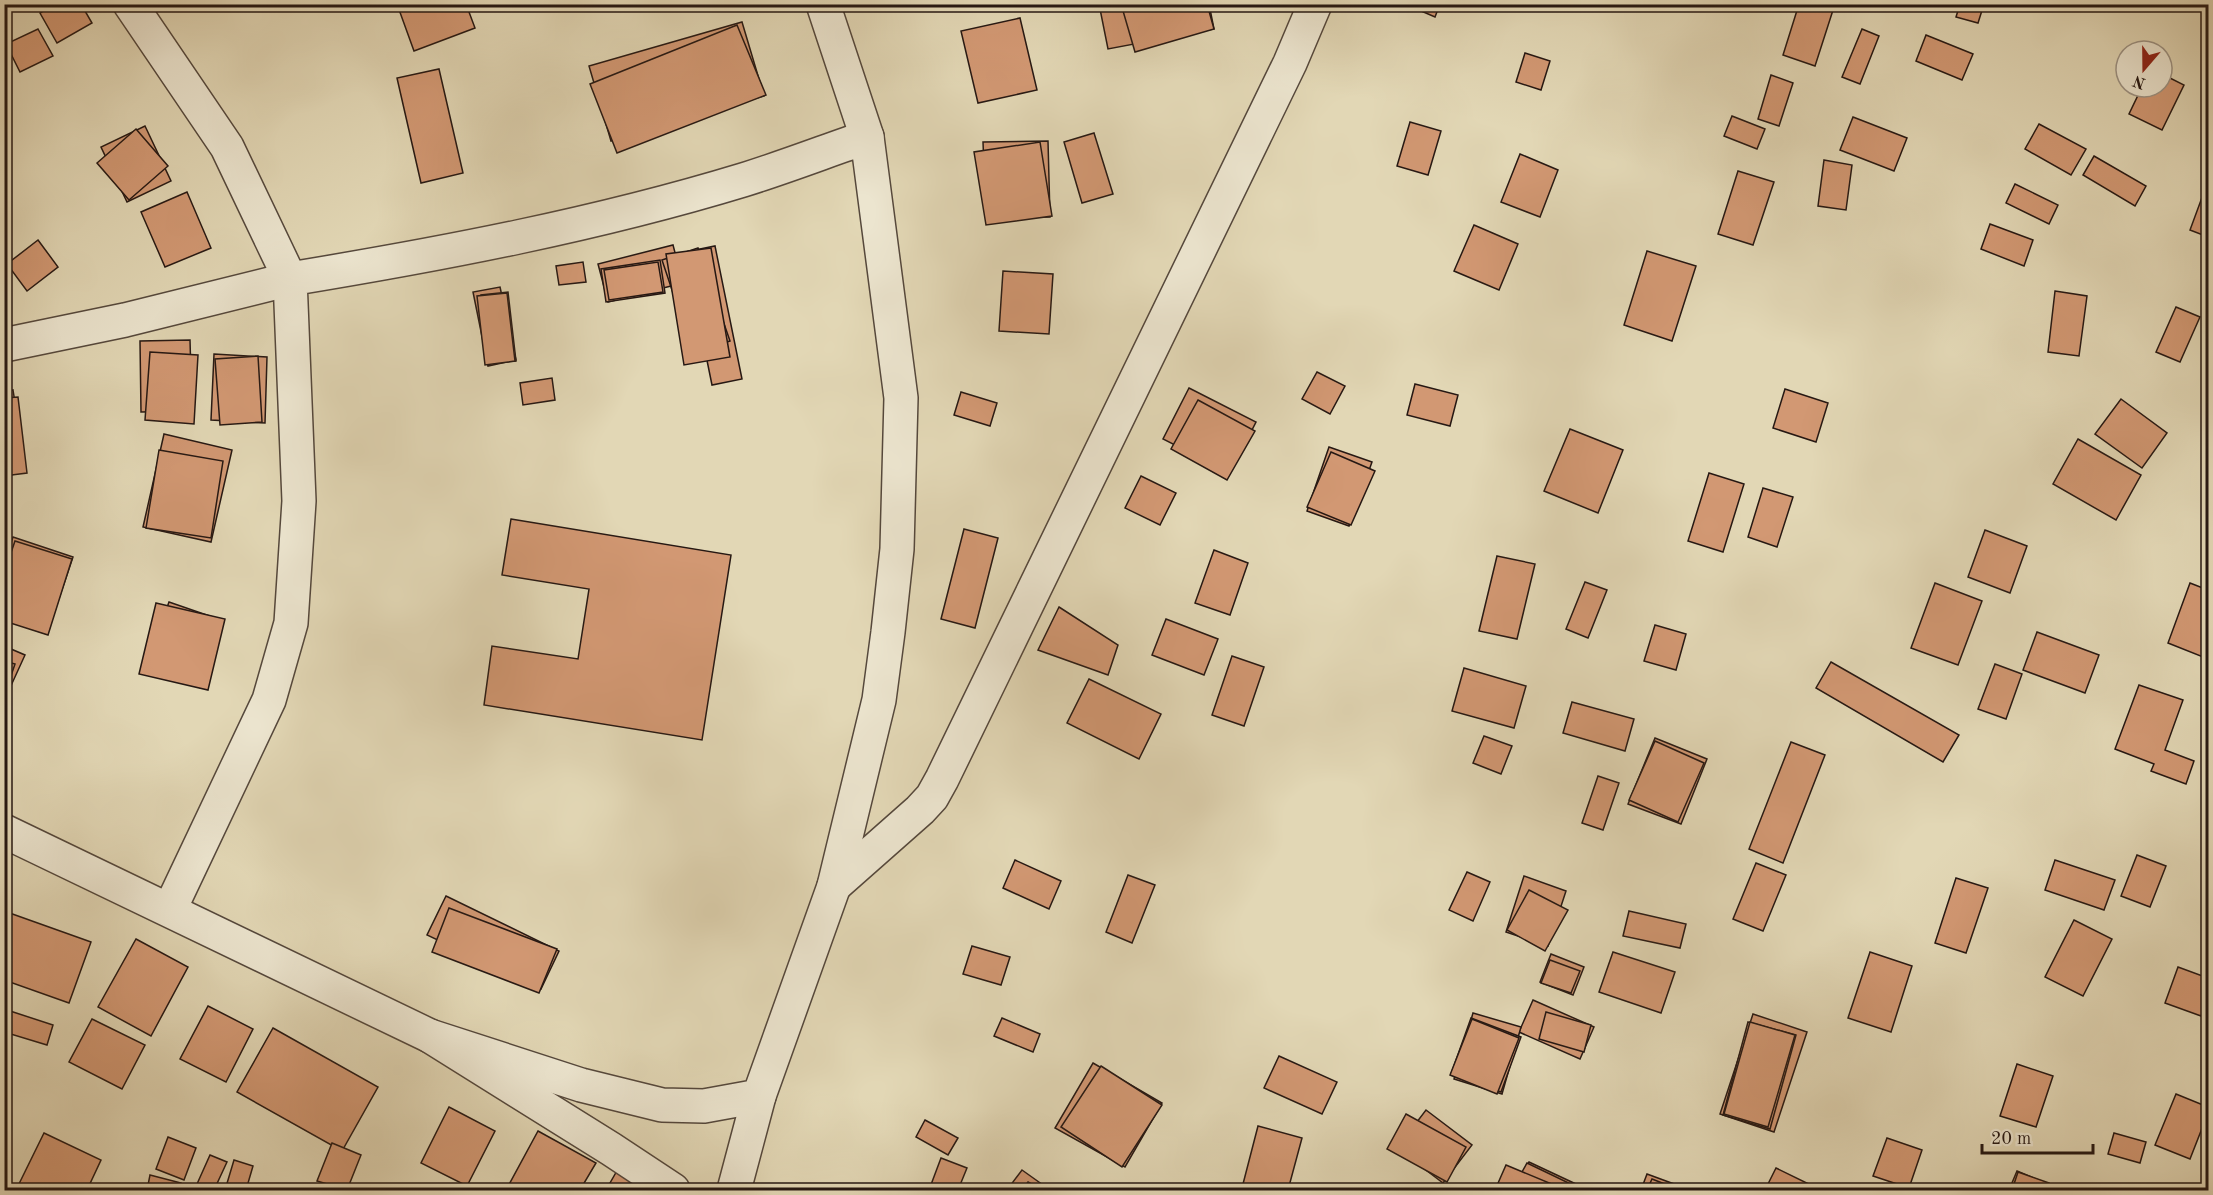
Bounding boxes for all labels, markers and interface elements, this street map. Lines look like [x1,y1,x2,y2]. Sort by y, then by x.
north arrow [2114,39,2174,99]
text: N [2130,71,2148,91]
scale bar [1982,1117,2093,1155]
text: 20 m [1991,1130,2031,1148]

